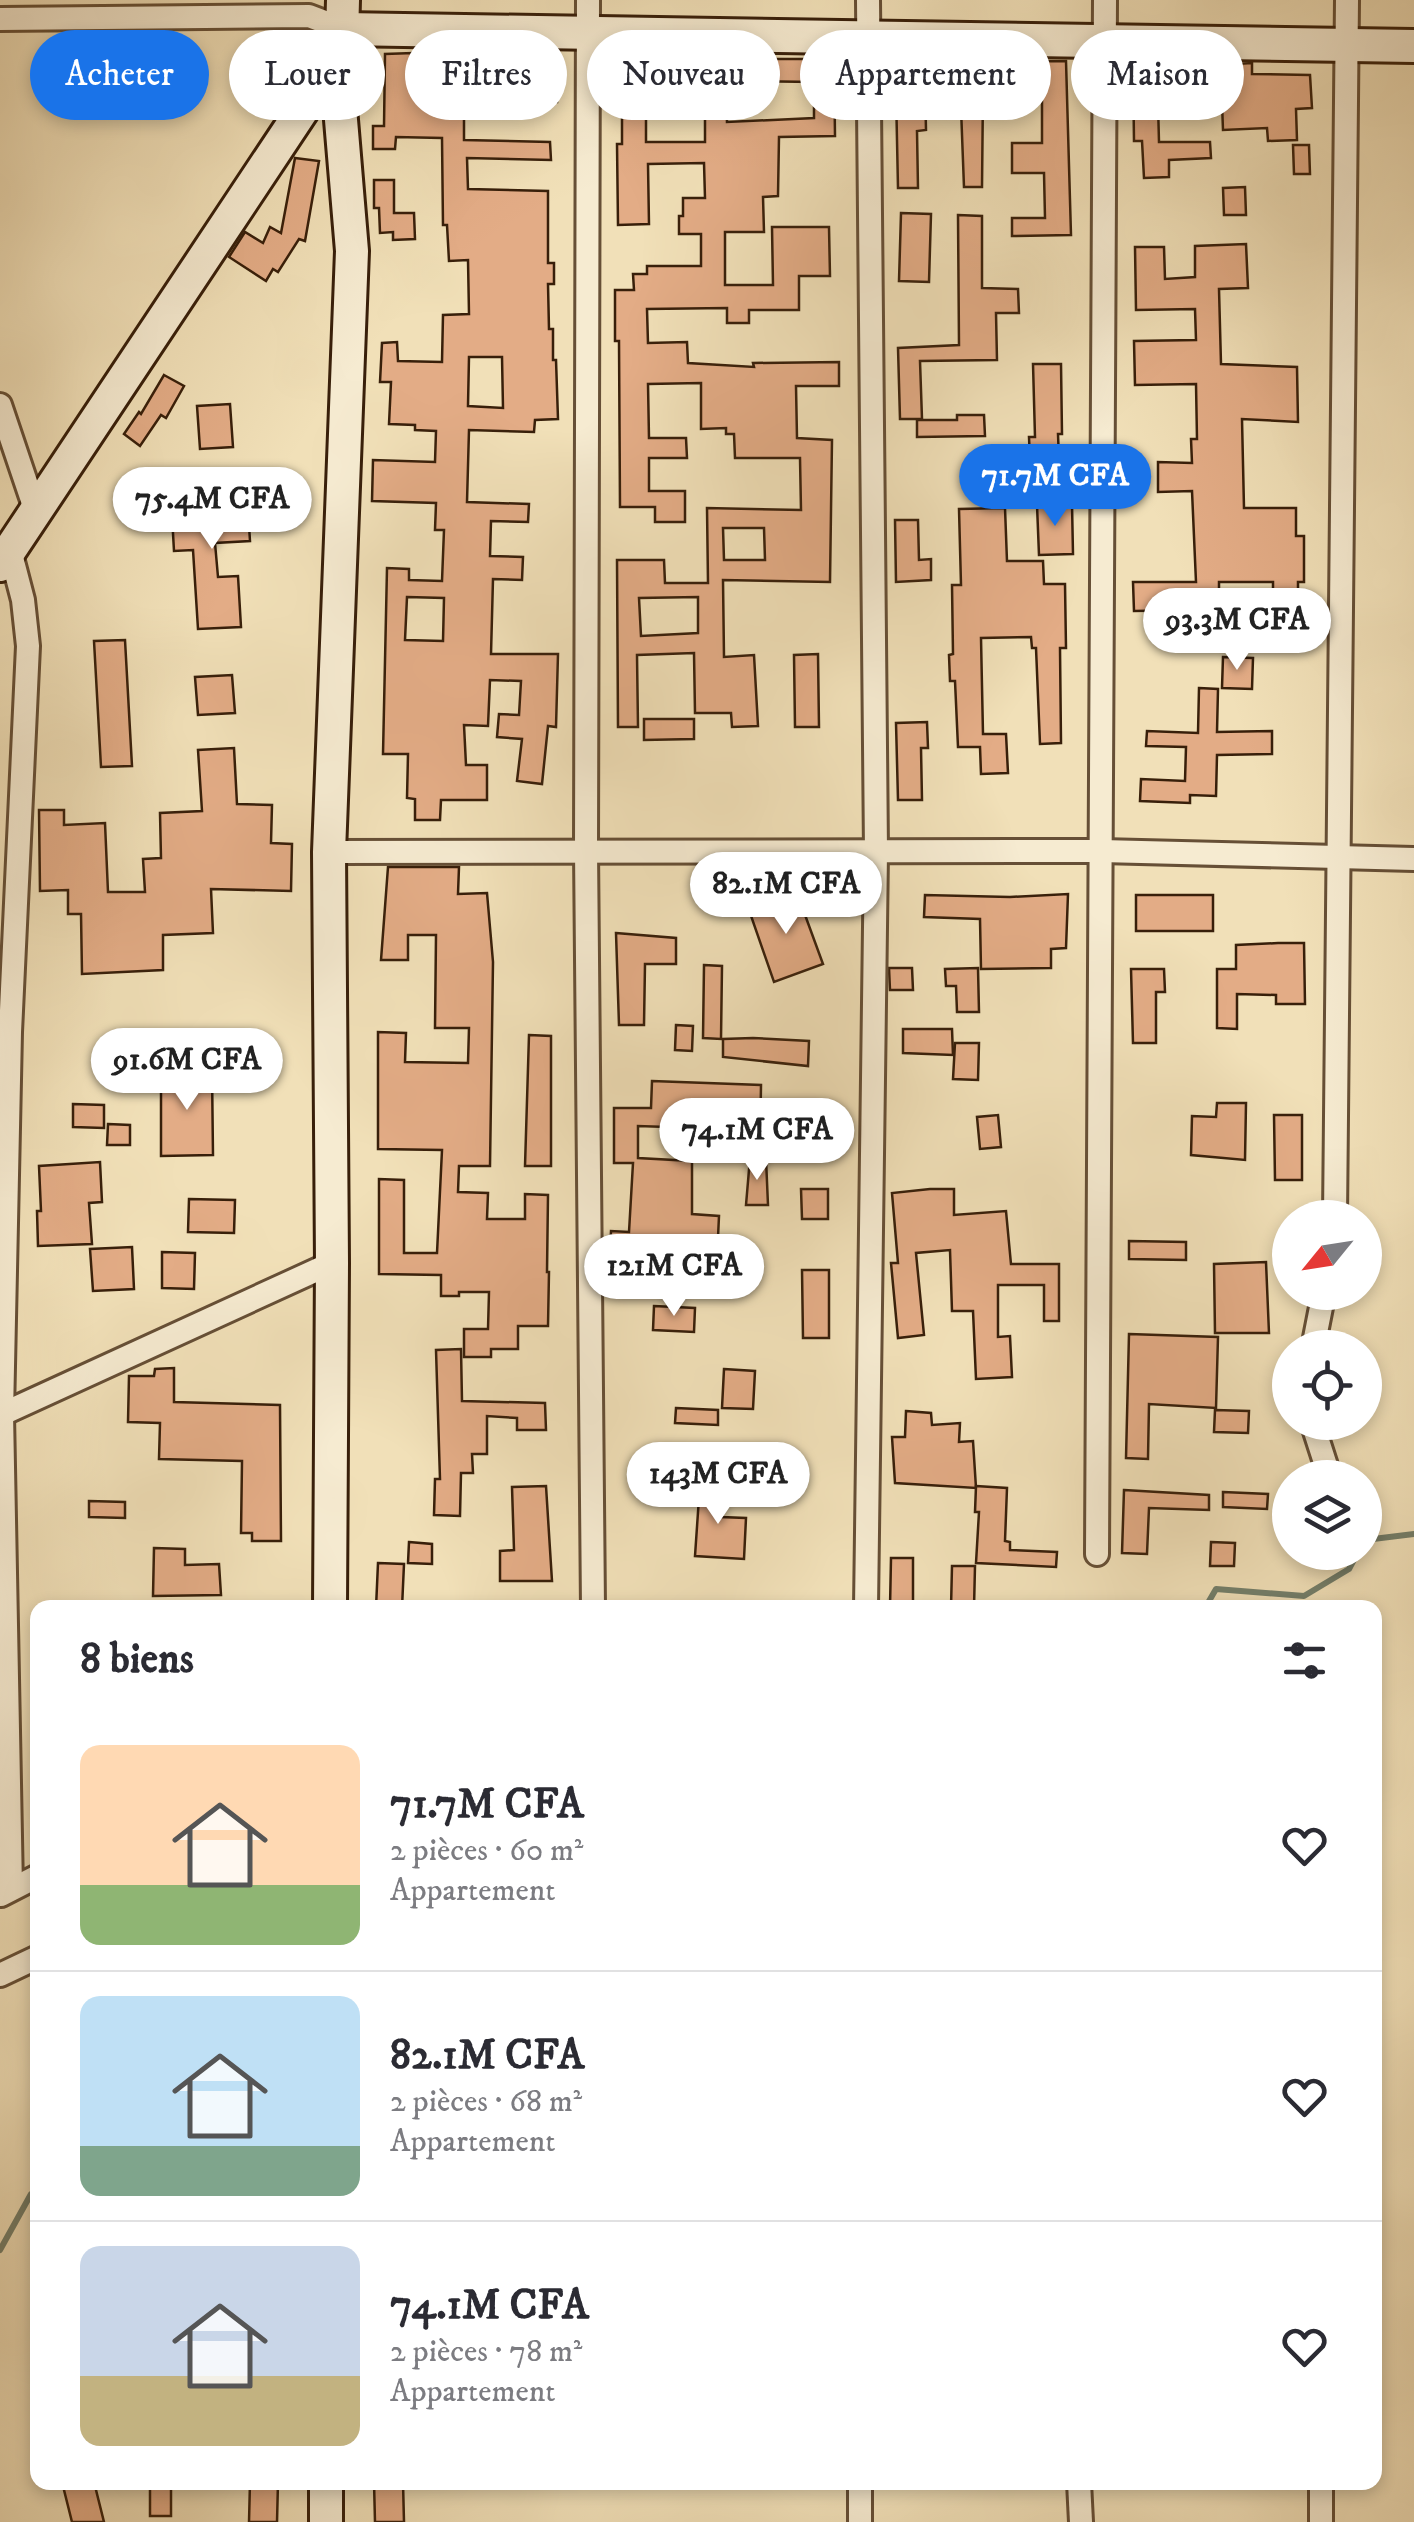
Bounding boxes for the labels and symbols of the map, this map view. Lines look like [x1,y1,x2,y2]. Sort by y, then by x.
pin: 71.7M CFA [941,444,1169,529]
pin: 75.4M CFA [98,467,326,552]
pin: 93.3M CFA [1123,588,1351,673]
pin: 82.1M CFA [672,852,900,937]
pin: 91.6M CFA [73,1028,301,1113]
pin: 74.1M CFA [643,1098,871,1183]
north arrow [1272,1200,1382,1310]
pin: 121M CFA [571,1234,777,1319]
pin: 143M CFA [615,1442,821,1527]

